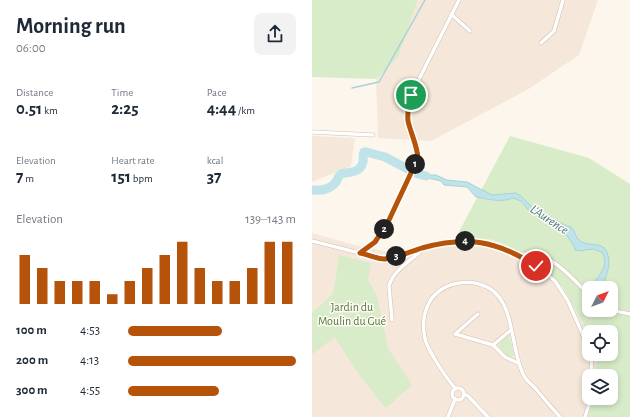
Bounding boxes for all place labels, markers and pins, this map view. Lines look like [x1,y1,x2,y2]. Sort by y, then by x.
pin [394,78,428,112]
pin: 1 [405,154,425,174]
pin: 2 [374,219,394,239]
pin: 4 [455,231,475,251]
pin: 3 [386,246,406,266]
pin [519,249,553,283]

